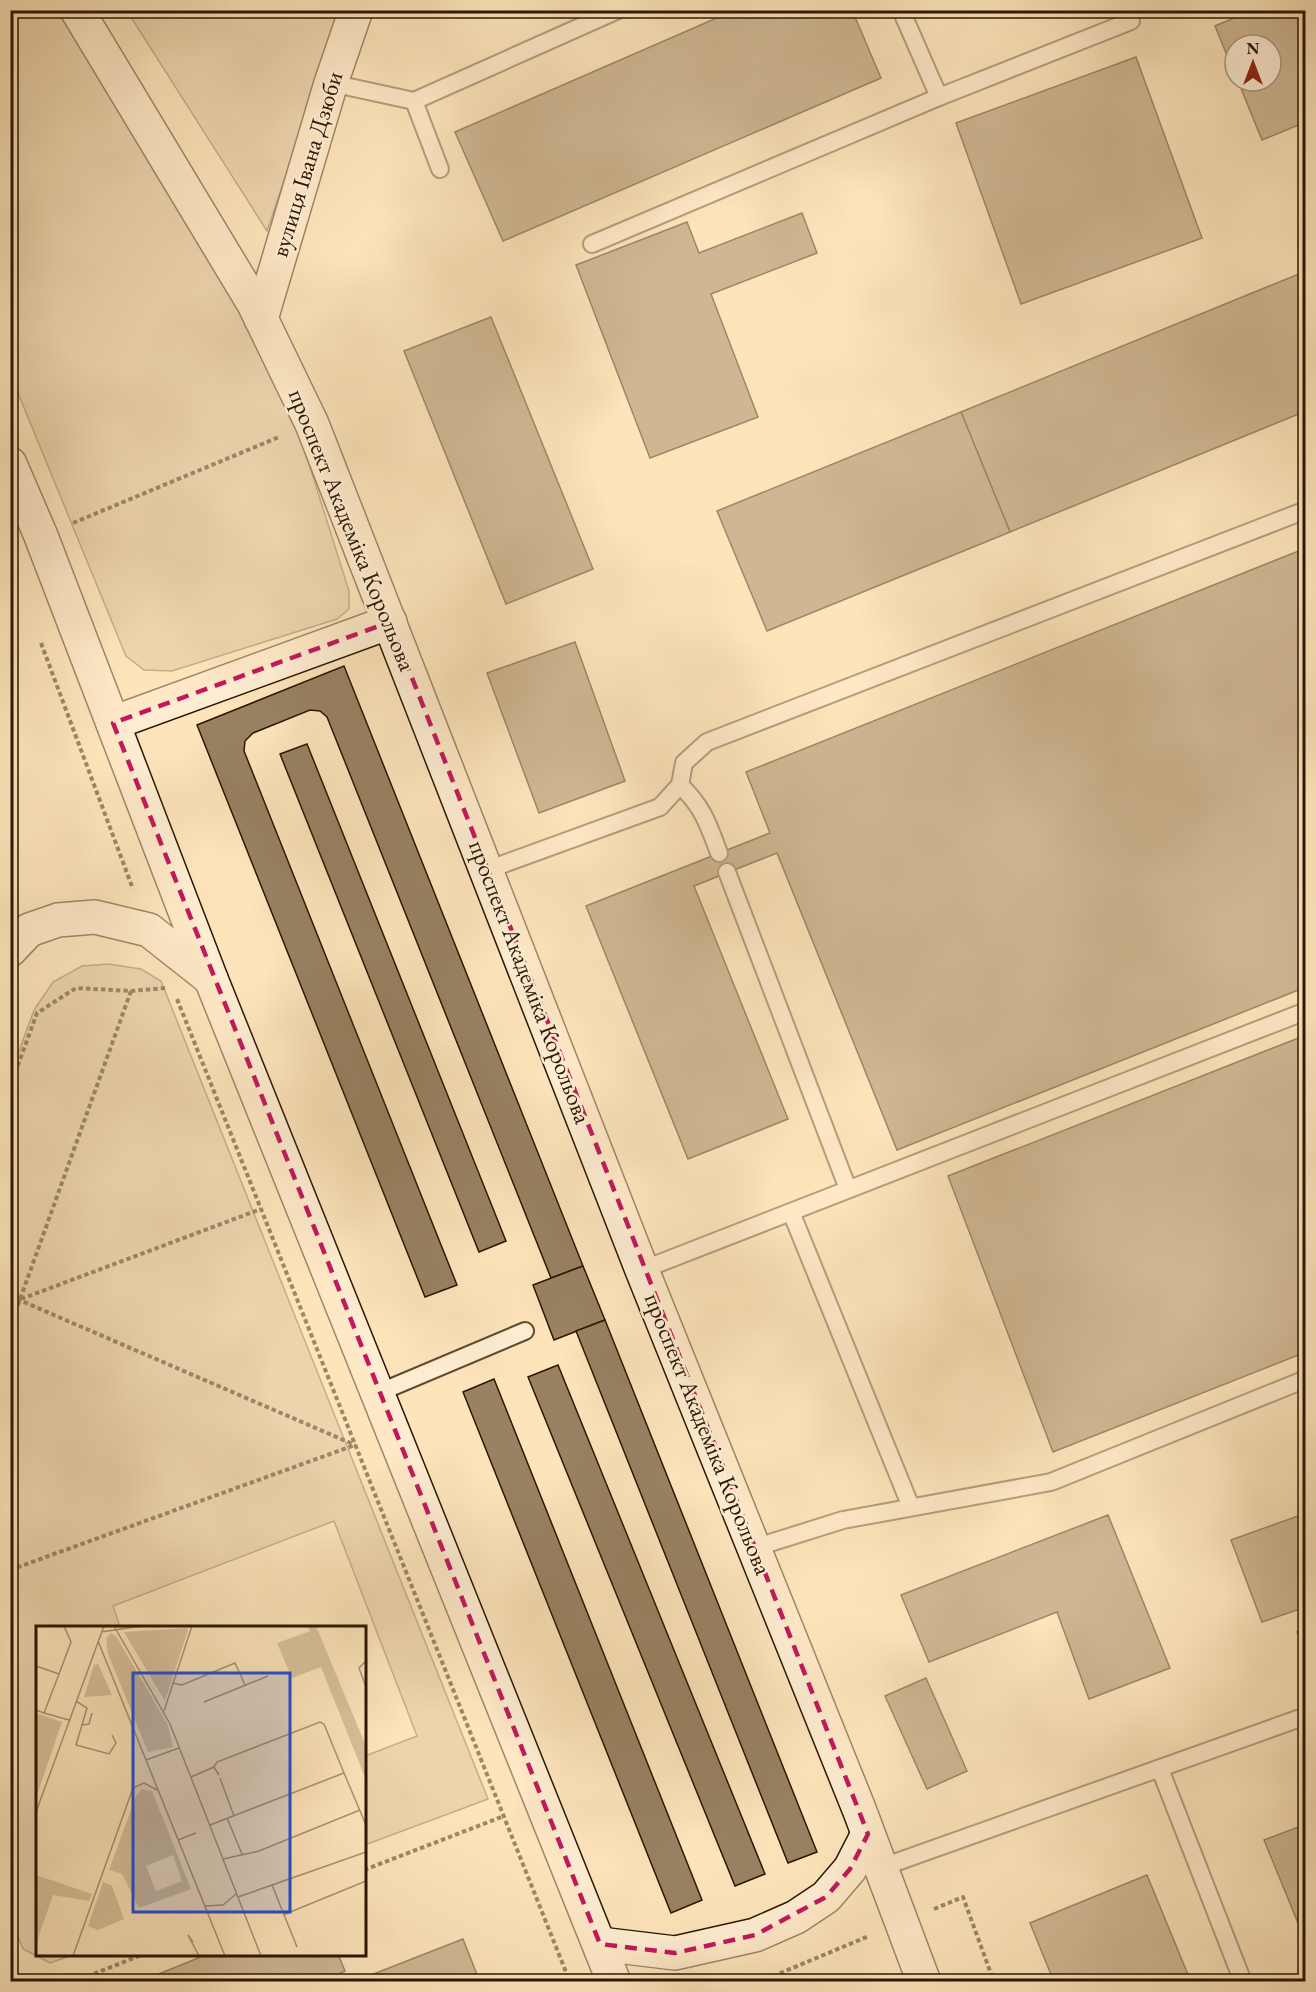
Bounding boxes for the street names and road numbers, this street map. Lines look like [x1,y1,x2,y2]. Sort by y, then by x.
street label: вулиця Івана Дзюби [264,67,350,260]
street label: проспект Академіка Корольова [282,384,423,676]
street label: проспект Академіка Корольова [462,836,599,1128]
street label: проспект Академіка Корольова [638,1288,779,1580]

